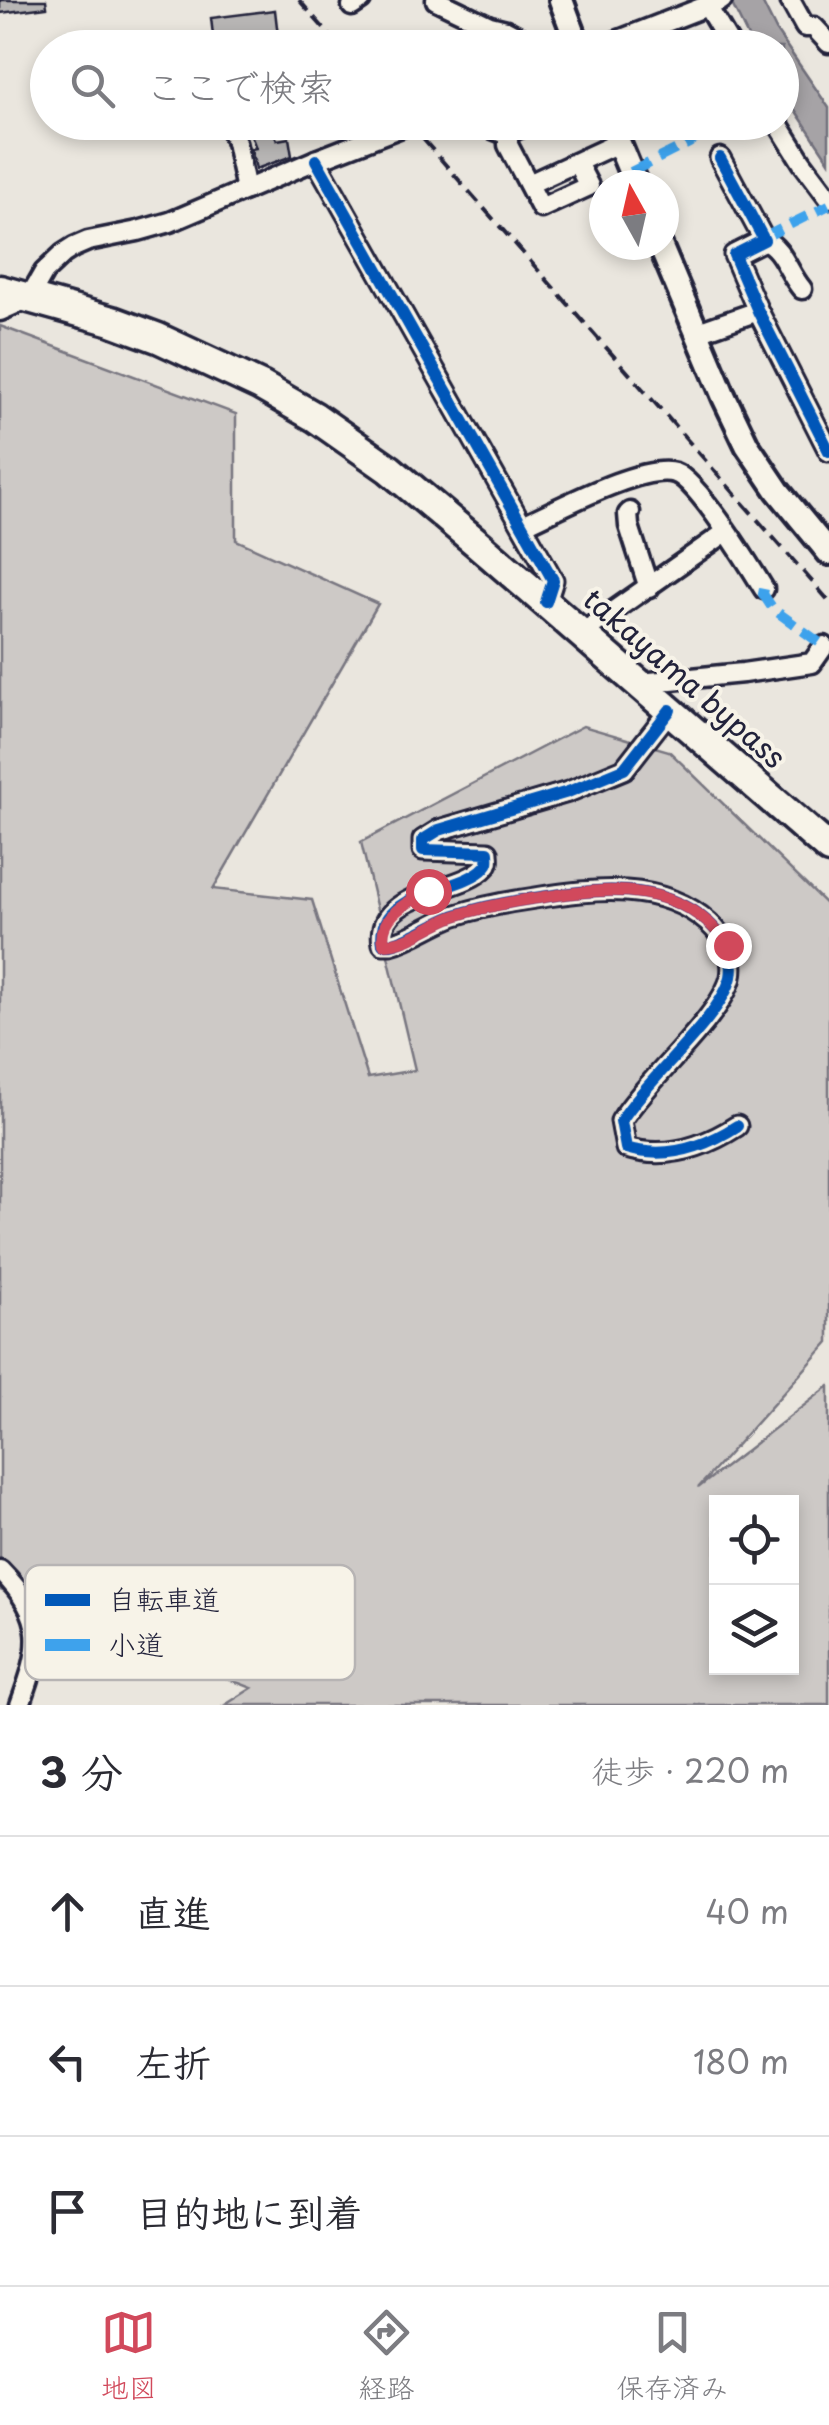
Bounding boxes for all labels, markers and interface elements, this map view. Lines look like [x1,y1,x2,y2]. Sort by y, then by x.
search box [30,30,799,140]
text: ここで検索 [145,57,335,114]
icon: search [65,58,120,113]
north arrow [589,170,679,260]
street label: takayama bypass [575,576,797,778]
route start [406,869,452,915]
route end [706,923,752,969]
map controls [709,1495,799,1675]
button: locate [709,1495,799,1585]
legend [25,1565,355,1680]
text: 自転車道 [108,1577,220,1620]
button: layers [709,1585,799,1675]
text: 小道 [108,1622,164,1665]
text: 3 分 [40,1739,123,1802]
text: 徒歩 · 220 m [591,1746,789,1794]
text: 直進 [135,1883,211,1940]
icon: ahead [40,1884,95,1939]
text: 40 m [705,1887,789,1935]
text: 左折 [135,2033,211,2090]
icon: left [40,2034,95,2089]
text: 180 m [693,2037,789,2085]
text: 目的地に到着 [135,2183,363,2240]
icon: arrive [40,2184,95,2239]
tab: 地図 [101,2305,157,2408]
tab: 経路 [358,2305,414,2408]
tab: 保存済み [616,2305,728,2408]

